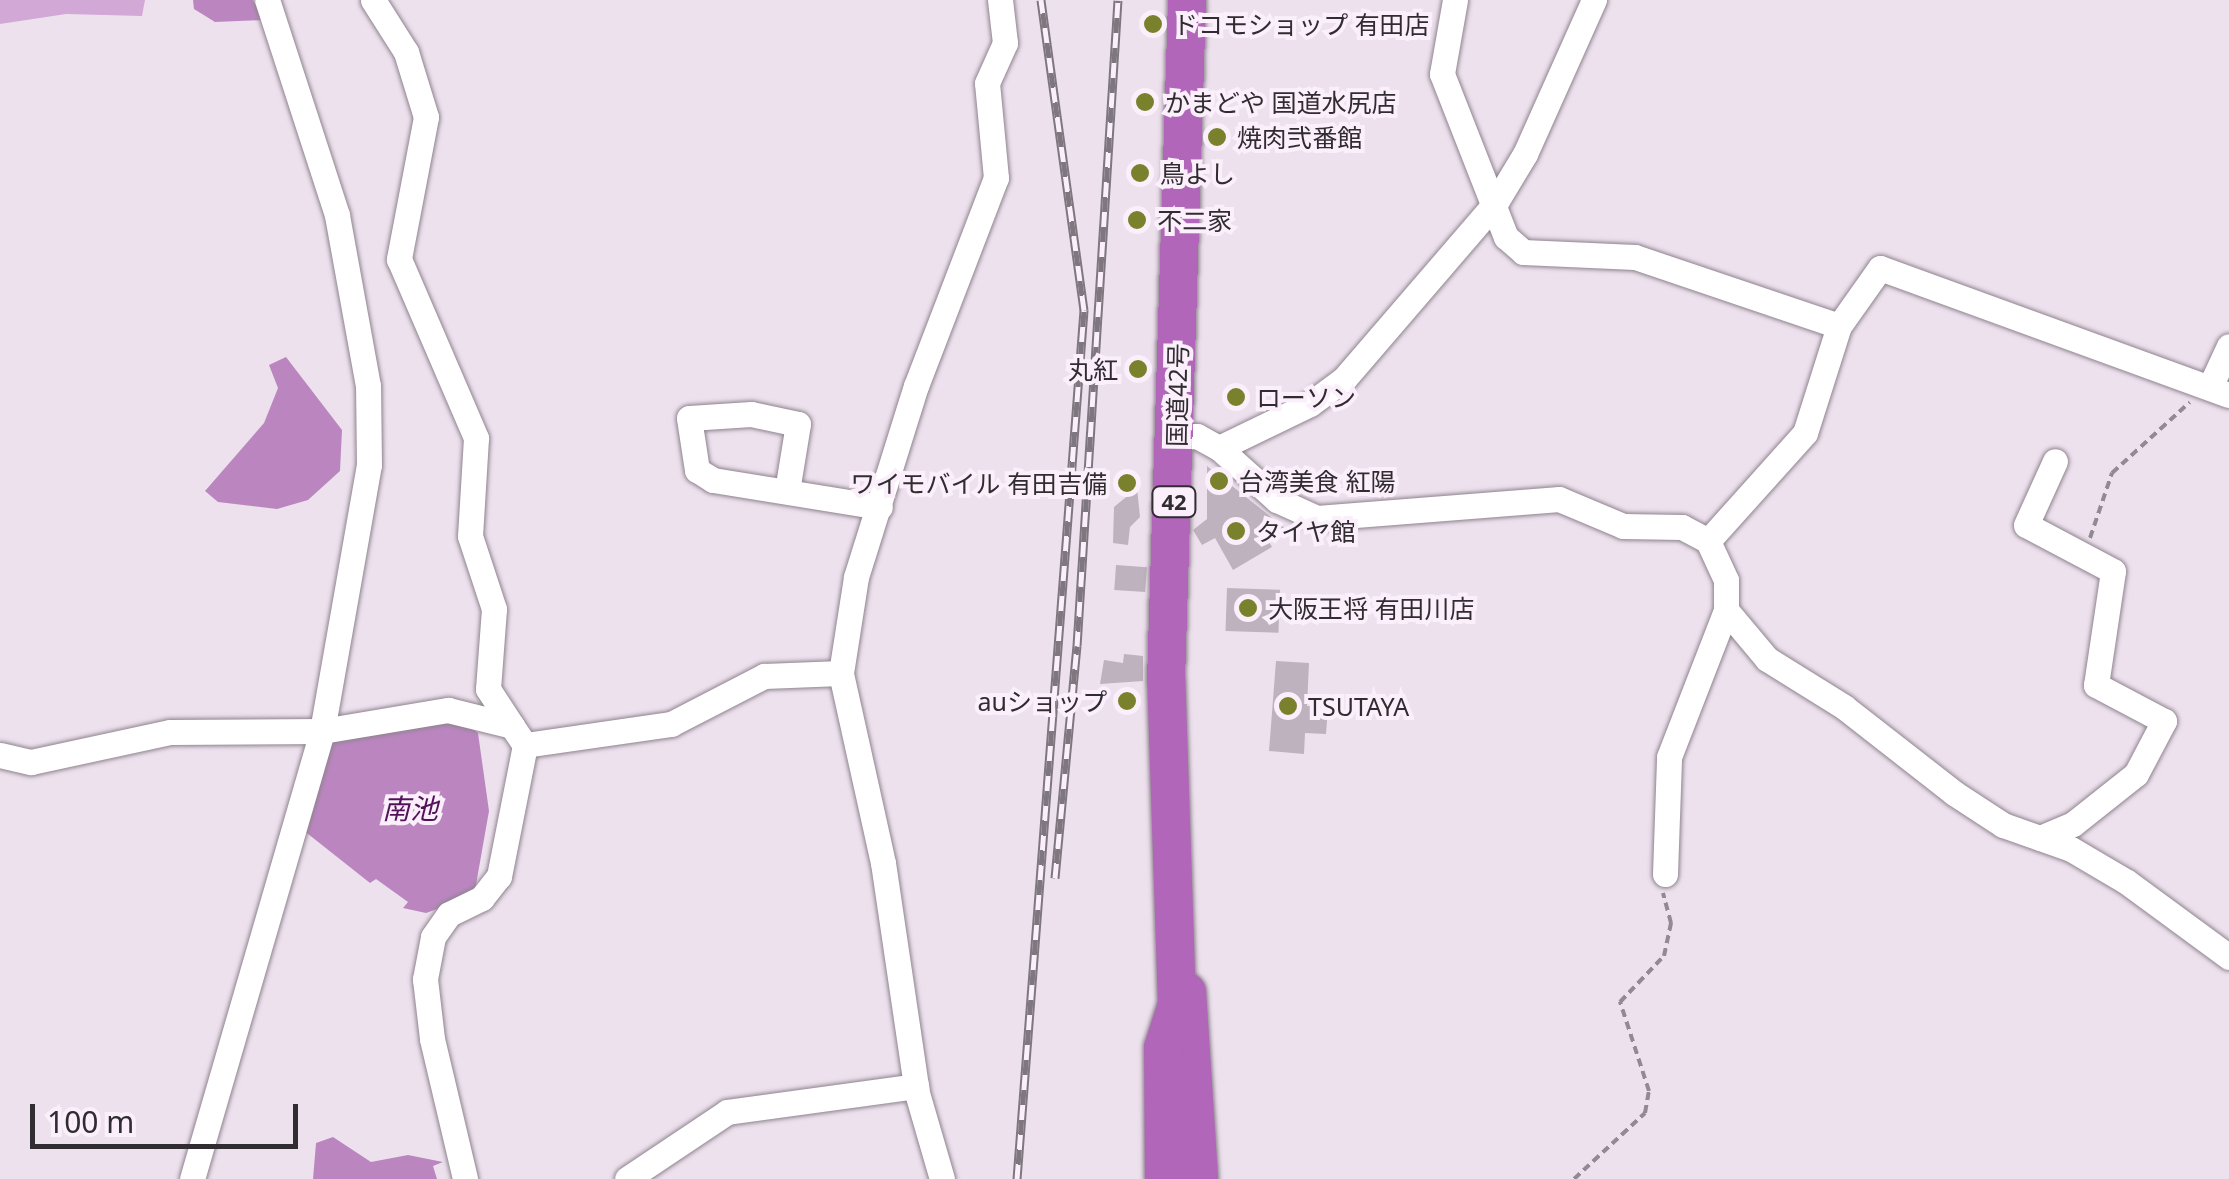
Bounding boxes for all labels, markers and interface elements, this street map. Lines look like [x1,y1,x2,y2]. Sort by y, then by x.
place label: ドコモショップ 有田店 [1173,9,1429,39]
marker: ドコモショップ 有田店 [1142,13,1164,35]
place label: かまどや 国道水尻店 [1165,87,1396,117]
marker: かまどや 国道水尻店 [1134,91,1156,113]
place label: 焼肉弐番館 [1237,122,1362,152]
marker: 焼肉弐番館 [1206,126,1228,148]
place label: 鳥よし [1160,158,1235,188]
marker: 鳥よし [1129,162,1151,184]
place label: 不二家 [1157,205,1232,235]
marker: 不二家 [1126,209,1148,231]
street label: 国道42号 [1161,343,1193,447]
place label: 丸紅 [1068,354,1118,384]
marker: 丸紅 [1127,358,1149,380]
place label: ローソン [1256,382,1356,412]
marker: ローソン [1225,386,1247,408]
place label: 台湾美食 紅陽 [1239,466,1395,496]
place label: ワイモバイル 有田吉備 [851,468,1107,498]
marker: 台湾美食 紅陽 [1208,470,1230,492]
marker: ワイモバイル 有田吉備 [1116,472,1138,494]
road number: 42 [1149,485,1199,519]
place label: タイヤ館 [1256,516,1356,546]
marker: タイヤ館 [1225,520,1247,542]
place label: 大阪王将 有田川店 [1268,593,1474,623]
marker: 大阪王将 有田川店 [1237,597,1259,619]
place label: auショップ [978,686,1107,716]
marker: auショップ [1116,690,1138,712]
place label: TSUTAYA [1308,691,1409,721]
marker: TSUTAYA [1277,695,1299,717]
water label: 南池 [382,791,438,825]
scale bar [35,1084,302,1146]
text: 100 m [47,1101,134,1142]

